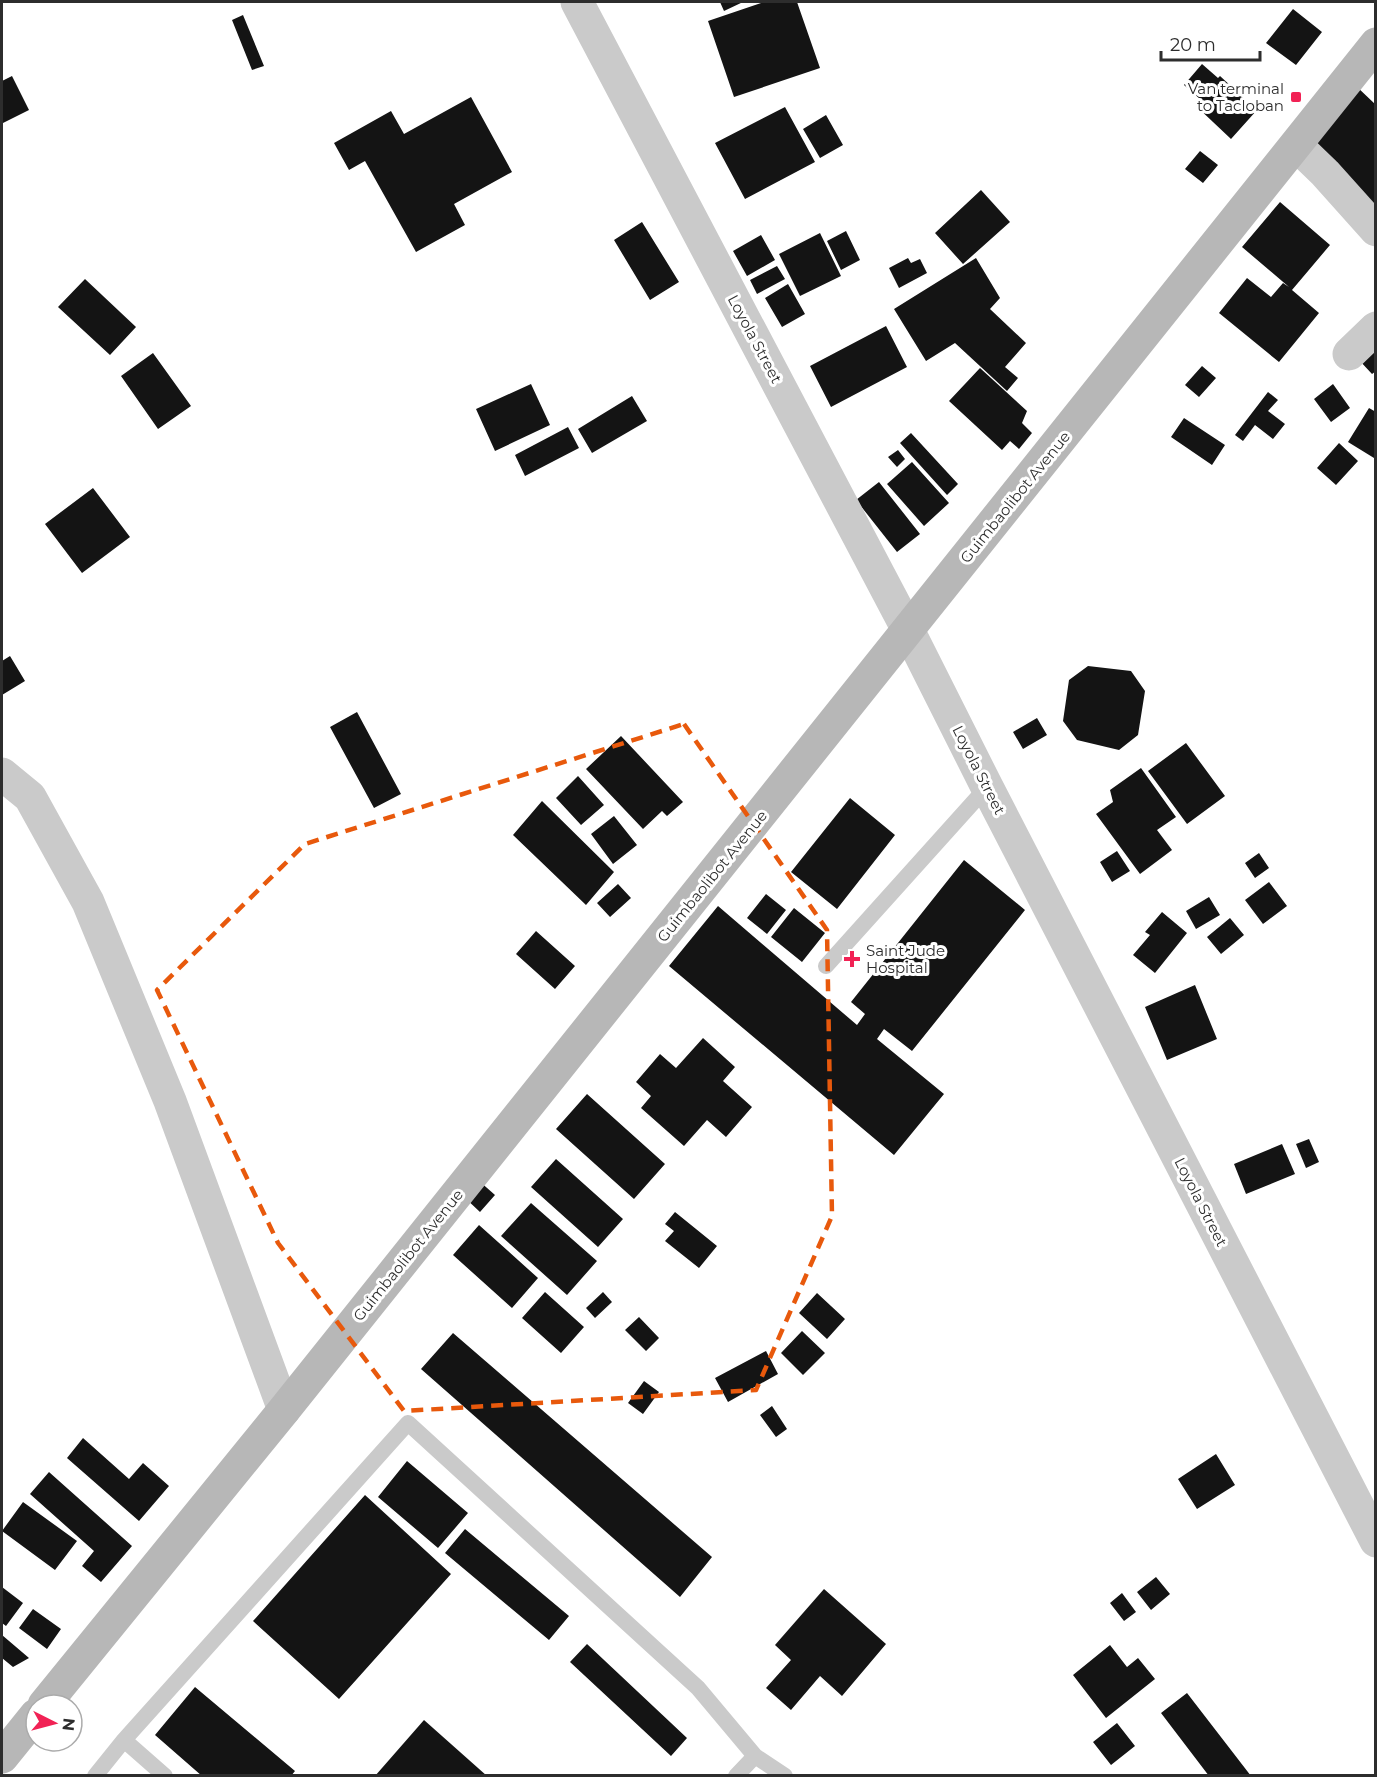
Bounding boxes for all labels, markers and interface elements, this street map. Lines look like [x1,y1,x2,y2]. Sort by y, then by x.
scale bar [1161,24,1260,62]
text: 20 m [1170,34,1216,56]
place label: Van terminal to Tacloban [1188,79,1284,115]
marker: Van terminal to Tacloban [1289,90,1303,104]
street label: Loyola Street [724,292,786,386]
street label: Guimbaolibot Avenue [956,427,1074,567]
street label: Loyola Street [948,722,1010,818]
street label: Guimbaolibot Avenue [653,806,771,946]
place label: Saint Jude Hospital [866,941,945,977]
marker: Saint Jude Hospital [843,950,861,968]
street label: Loyola Street [1170,1154,1232,1250]
street label: Guimbaolibot Avenue [349,1185,467,1325]
north arrow [24,1693,84,1753]
text: N [58,1717,79,1732]

